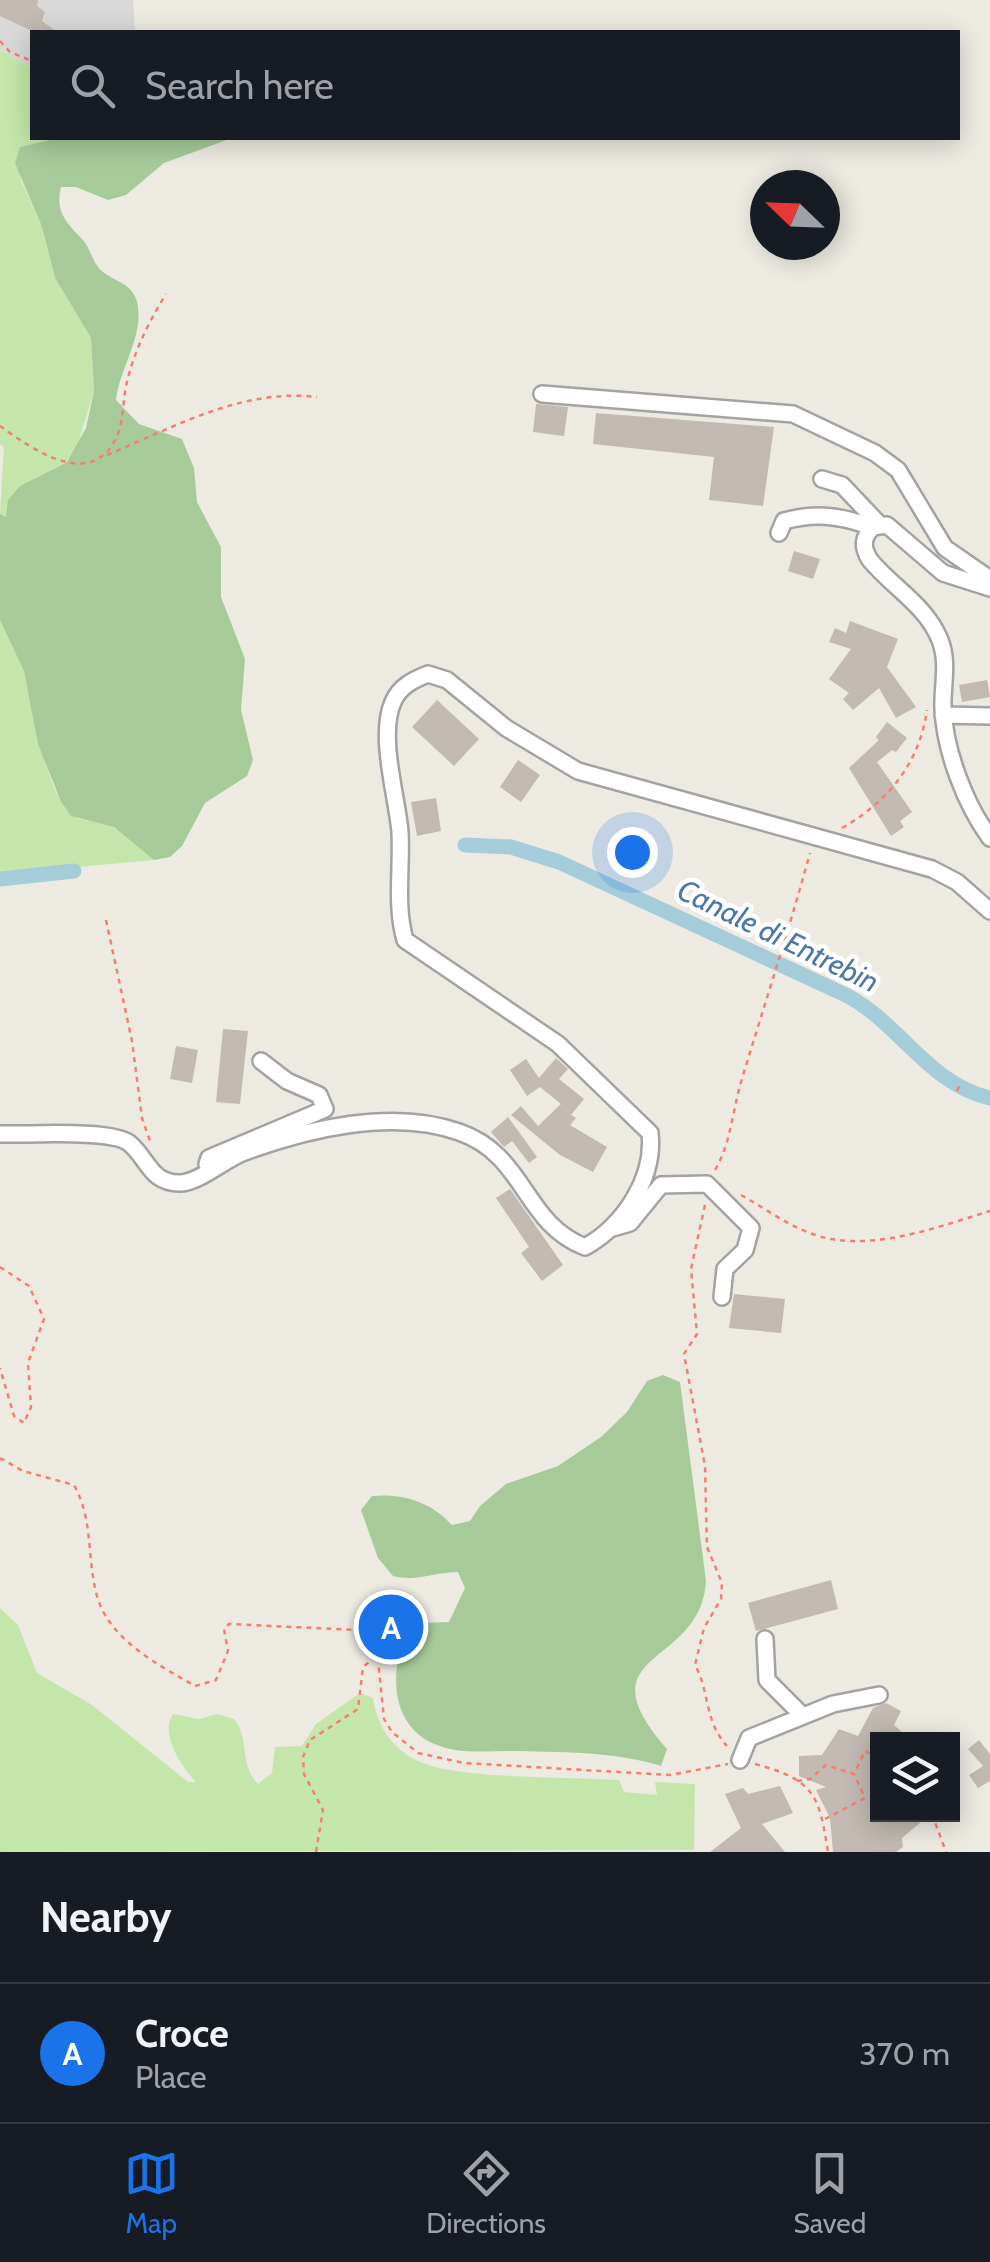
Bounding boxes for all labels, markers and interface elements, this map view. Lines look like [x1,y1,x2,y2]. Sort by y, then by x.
search box [30,30,960,140]
icon: search [65,58,120,113]
text: Search here [145,62,334,109]
north arrow [750,170,840,260]
your location [607,827,658,878]
water label: Canale di Entrebin [672,871,885,1000]
pin: A [358,1590,424,1664]
map controls [870,1732,960,1822]
button: layers [870,1732,960,1822]
text: Nearby [40,1891,172,1943]
text: Croce [135,2010,229,2057]
text: A [62,2034,83,2073]
text: 370 m [859,2034,950,2073]
text: Place [135,2057,207,2096]
tab: Map [124,2146,179,2240]
tab: Directions [426,2146,546,2240]
tab: Saved [794,2146,866,2240]

